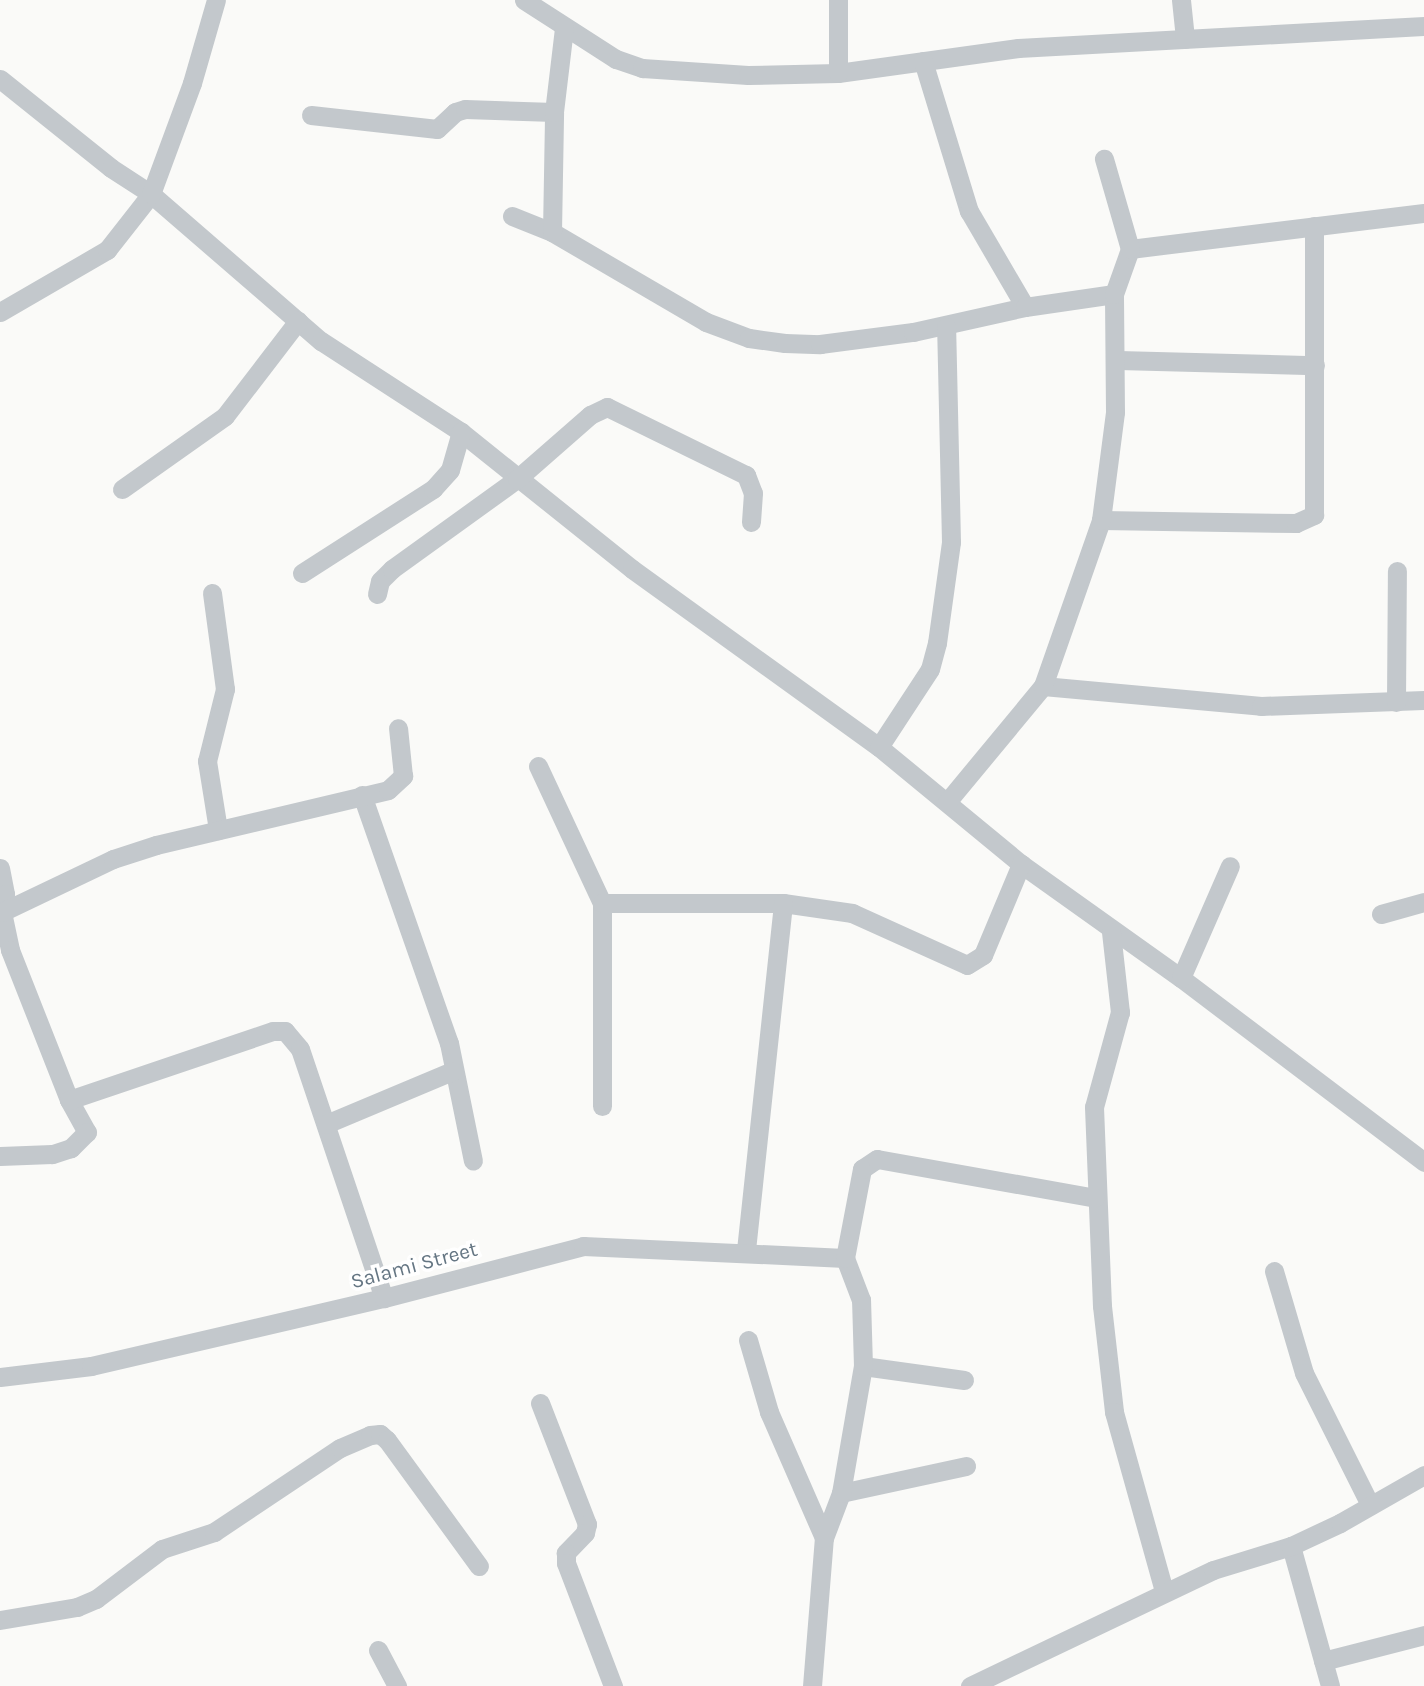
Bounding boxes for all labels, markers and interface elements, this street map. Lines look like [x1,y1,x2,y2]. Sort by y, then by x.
street label: Salami Street [348,1236,480,1294]

